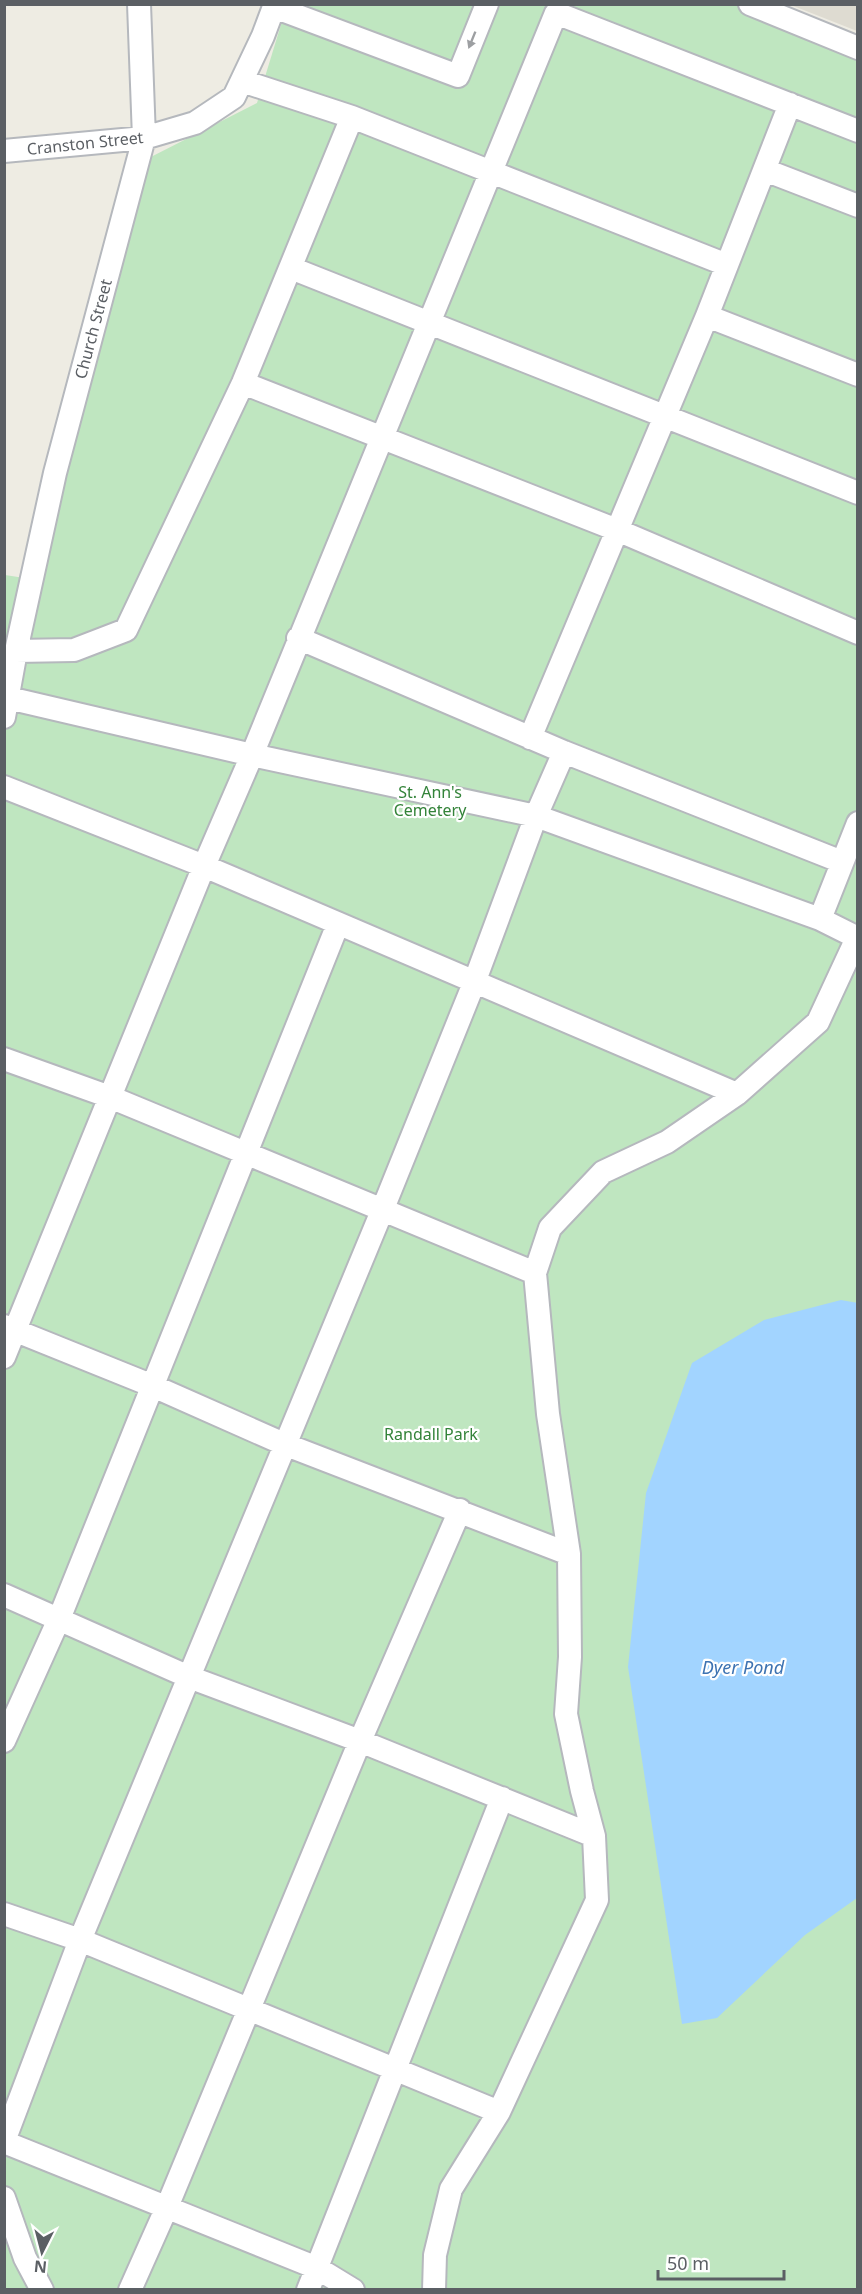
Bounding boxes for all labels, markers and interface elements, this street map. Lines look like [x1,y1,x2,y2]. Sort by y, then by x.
one-way arrow [467,31,476,49]
street label: Cranston Street [26,126,145,160]
street label: Church Street [69,276,117,381]
park label: St. Ann's Cemetery [394,781,467,821]
park label: Randall Park [384,1423,478,1445]
water label: Dyer Pond [702,1655,785,1679]
north arrow [12,2222,72,2282]
scale bar [658,2243,784,2281]
text: 50 m [667,2251,709,2275]
text: N [33,2255,48,2279]

